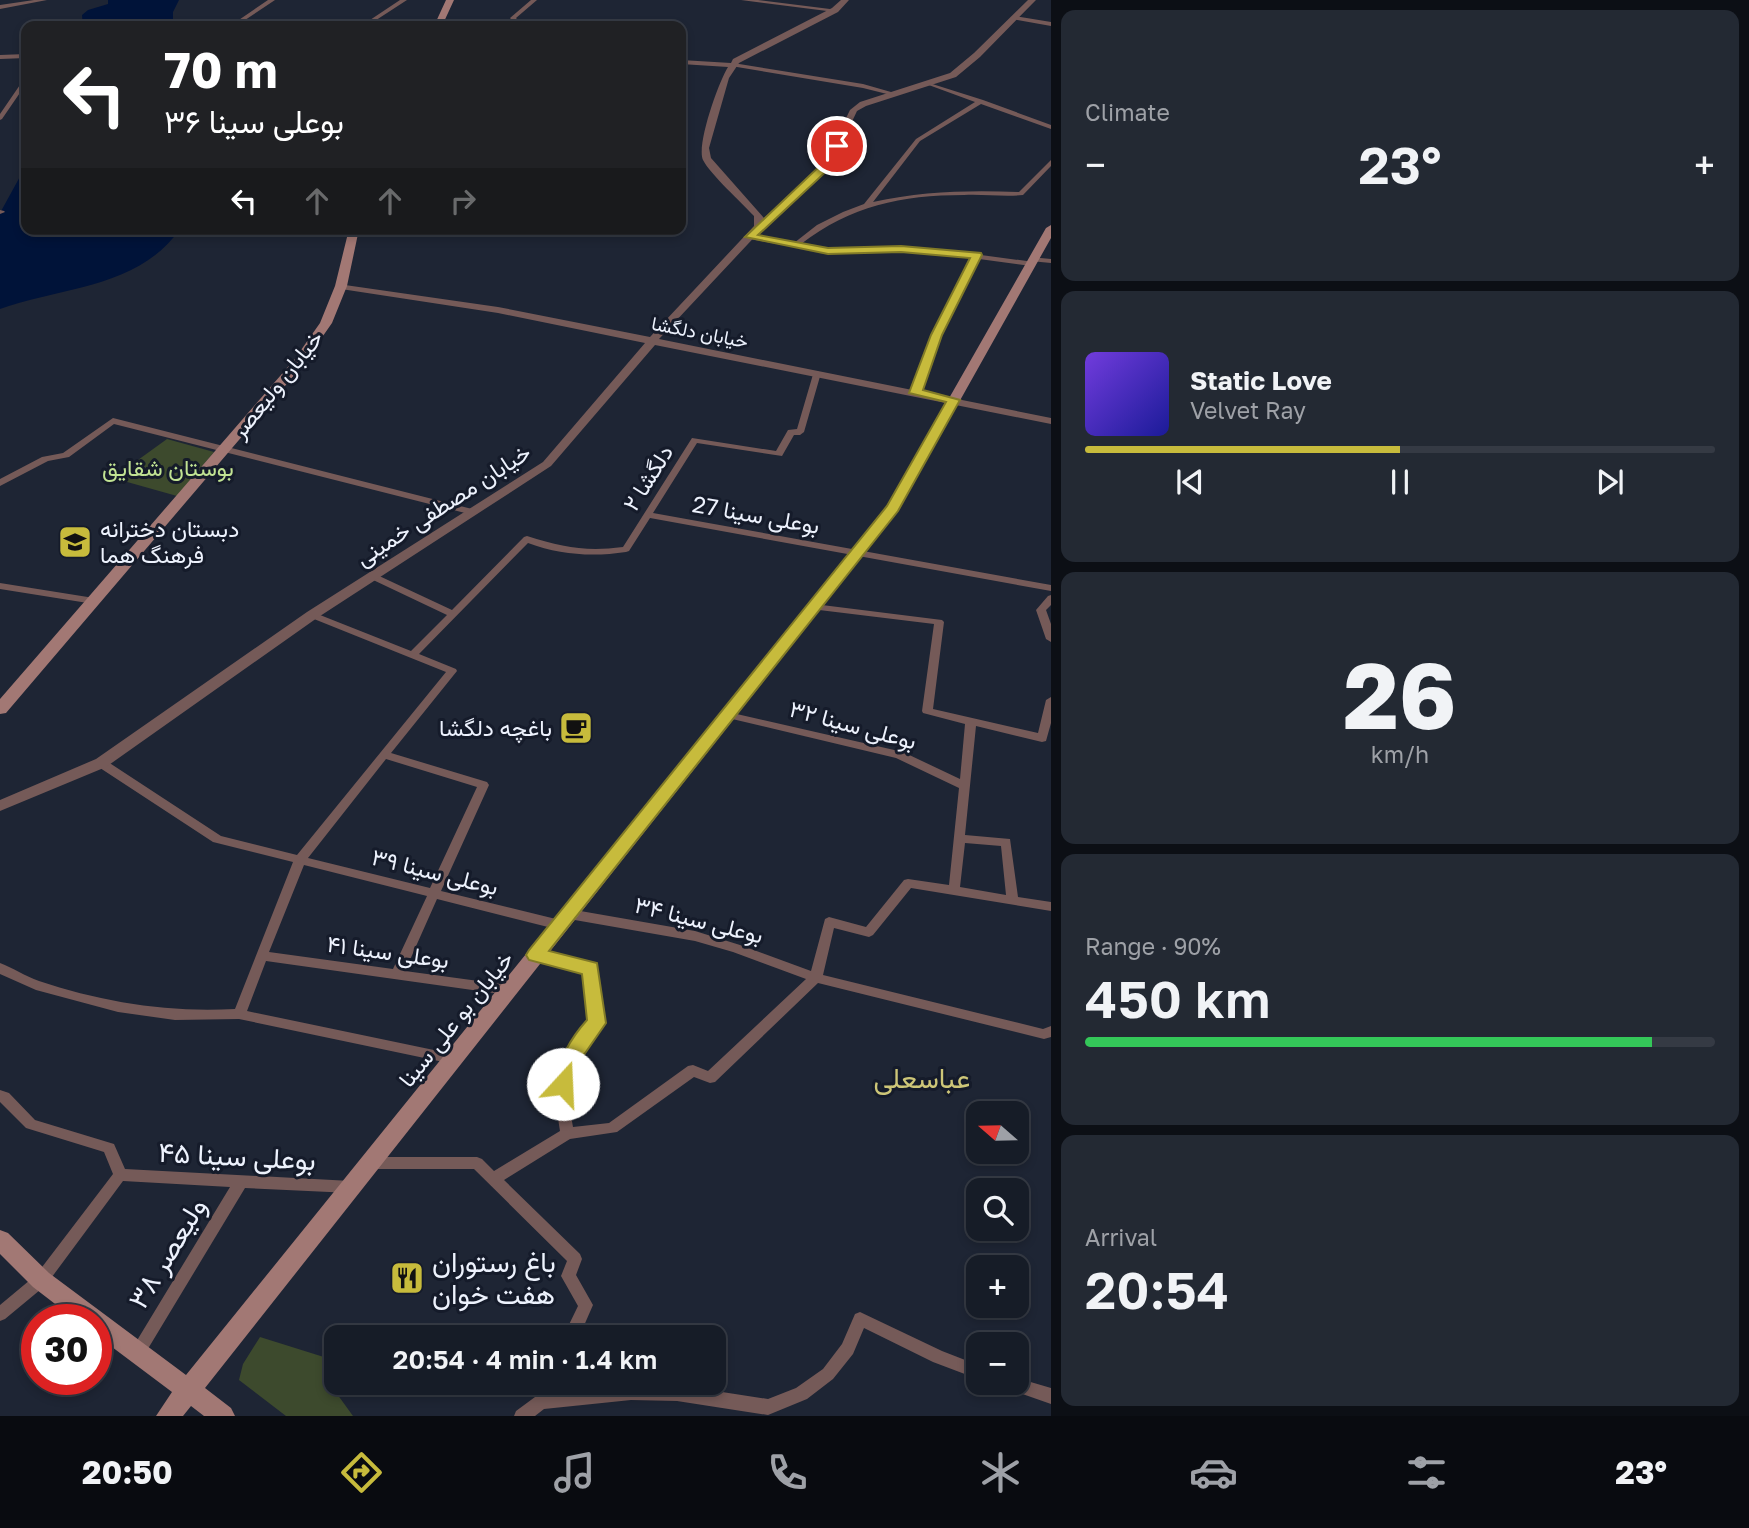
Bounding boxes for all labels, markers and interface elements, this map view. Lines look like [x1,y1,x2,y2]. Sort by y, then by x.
text: 70 m [164,40,278,99]
icon: left [49,49,140,140]
text: Climate [1085,98,1170,126]
text: بوعلی سینا ۳۶ [164,102,344,140]
pin [807,116,867,176]
icon: arrive [818,127,856,165]
text: 23° [1359,133,1441,195]
text: − [1085,142,1106,187]
text: + [1694,142,1715,187]
icon: left [225,182,263,220]
icon: ahead [298,182,336,220]
icon: ahead [371,182,409,220]
icon: right [444,182,482,220]
street label: خیابان دلگشا [650,311,750,353]
street label: خیابان ولیعصر [224,324,330,445]
text: Static Love [1190,365,1332,396]
text: Velvet Ray [1190,396,1306,424]
street label: خیابان مصطفی خمینی [350,437,536,572]
street label: دلگشا ۲ [616,439,678,516]
park label: بوستان شقایق [102,453,234,483]
icon: previous [1171,463,1209,501]
icon: pause [1381,463,1419,501]
icon: next [1591,463,1629,501]
street label: بوعلی سینا 27 [690,489,822,541]
place label: دبستان دخترانه فرهنگ هما [100,514,239,570]
school or university icon: دبستان دخترانه فرهنگ هما [56,523,94,561]
text: 26 [1343,640,1457,749]
street label: بوعلی سینا ۳۲ [786,694,920,756]
cafe icon: باغچه دلگشا [557,709,595,747]
place label: باغچه دلگشا [439,713,552,744]
text: km/h [1371,740,1429,768]
street label: بوعلی سینا ۳۹ [369,842,501,902]
street label: بوعلی سینا ۳۴ [632,890,766,950]
street label: بوعلی سینا ۴۱ [325,929,451,975]
text: Range · 90% [1085,932,1221,960]
street label: خیابان بو علی سینا [392,945,520,1093]
text: 450 km [1085,967,1270,1029]
position arrow [526,1047,600,1121]
district label: عباسعلی [874,1061,970,1095]
north arrow [966,1101,1029,1164]
map controls [966,1101,1029,1395]
street label: بوعلی سینا ۴۵ [157,1135,317,1178]
button: search [966,1178,1029,1241]
street label: ولیعصر ۳۸ [121,1191,214,1315]
text: Arrival [1085,1223,1157,1251]
place label: باغ رستوران هفت خوان [432,1245,556,1312]
button: + [966,1255,1029,1318]
text: 20:54 [1085,1258,1229,1320]
restaurant icon: باغ رستوران هفت خوان [388,1259,426,1297]
speed limit sign: 30 [21,1304,112,1395]
button: − [966,1332,1029,1395]
text: 20:54 · 4 min · 1.4 km [393,1344,657,1375]
icon: directions [337,1448,386,1497]
icon: music [550,1448,599,1497]
icon: phone [763,1448,812,1497]
icon: climate [976,1448,1025,1497]
icon: car [1189,1448,1238,1497]
icon: filters [1402,1448,1451,1497]
text: 20:50 [82,1453,173,1491]
text: 23° [1615,1453,1667,1491]

